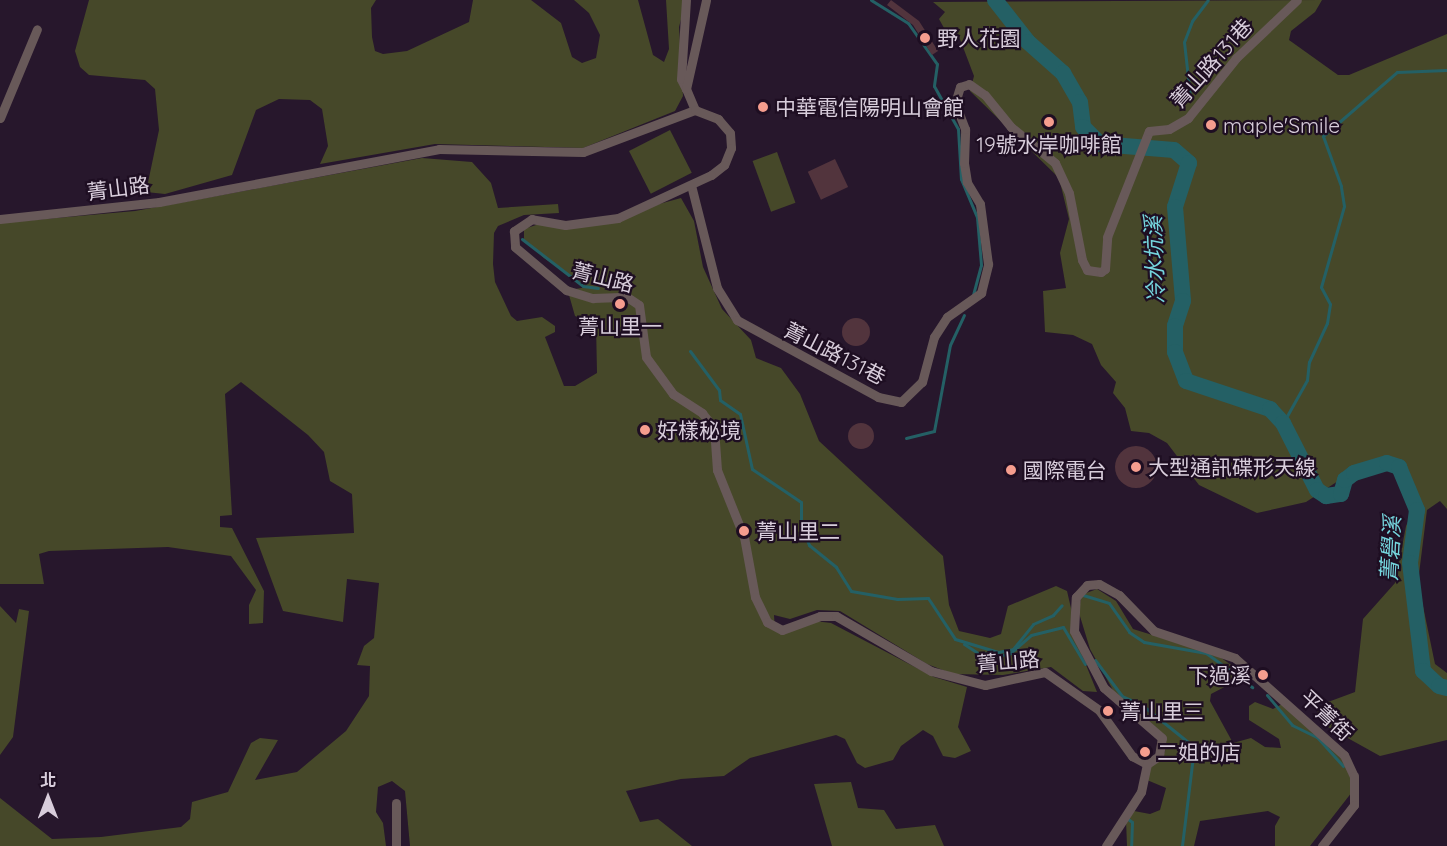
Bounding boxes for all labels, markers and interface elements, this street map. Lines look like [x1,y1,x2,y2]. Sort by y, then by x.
street label: 菁山路131巷 [1165,13,1257,113]
place label: 野人花園 [937,25,1021,51]
marker: 野人花園 [918,31,932,45]
place label: 中華電信陽明山會館 [775,94,964,120]
marker: 中華電信陽明山會館 [756,100,770,114]
place label: maple'Smile [1223,112,1340,138]
marker: 19號水岸咖啡館 [1042,115,1056,129]
marker: maple'Smile [1204,118,1218,132]
place label: 19號水岸咖啡館 [976,131,1122,157]
street label: 菁山路 [85,172,151,204]
water label: 冷水坑溪 [1140,216,1170,304]
street label: 菁山路 [569,257,637,297]
marker: 菁山里一 [613,297,627,311]
place label: 菁山里一 [578,313,662,339]
street label: 菁山路131巷 [780,317,890,389]
place label: 好樣秘境 [657,417,741,443]
marker: 好樣秘境 [638,423,652,437]
place label: 大型通訊碟形天線 [1148,454,1316,480]
place label: 國際電台 [1023,457,1107,483]
marker: 大型通訊碟形天線 [1129,460,1143,474]
marker: 國際電台 [1004,463,1018,477]
water label: 菁礐溪 [1376,515,1406,583]
place label: 菁山里二 [756,518,840,544]
marker: 菁山里二 [737,524,751,538]
street label: 菁山路 [976,646,1040,676]
place label: 下過溪 [1188,662,1251,688]
marker: 下過溪 [1256,668,1270,682]
street label: 平菁街 [1295,684,1359,746]
place label: 菁山里三 [1120,698,1204,724]
marker: 菁山里三 [1101,704,1115,718]
place label: 二姐的店 [1157,739,1241,765]
marker: 二姐的店 [1138,745,1152,759]
north arrow [18,768,78,828]
text: 北 [40,770,56,790]

